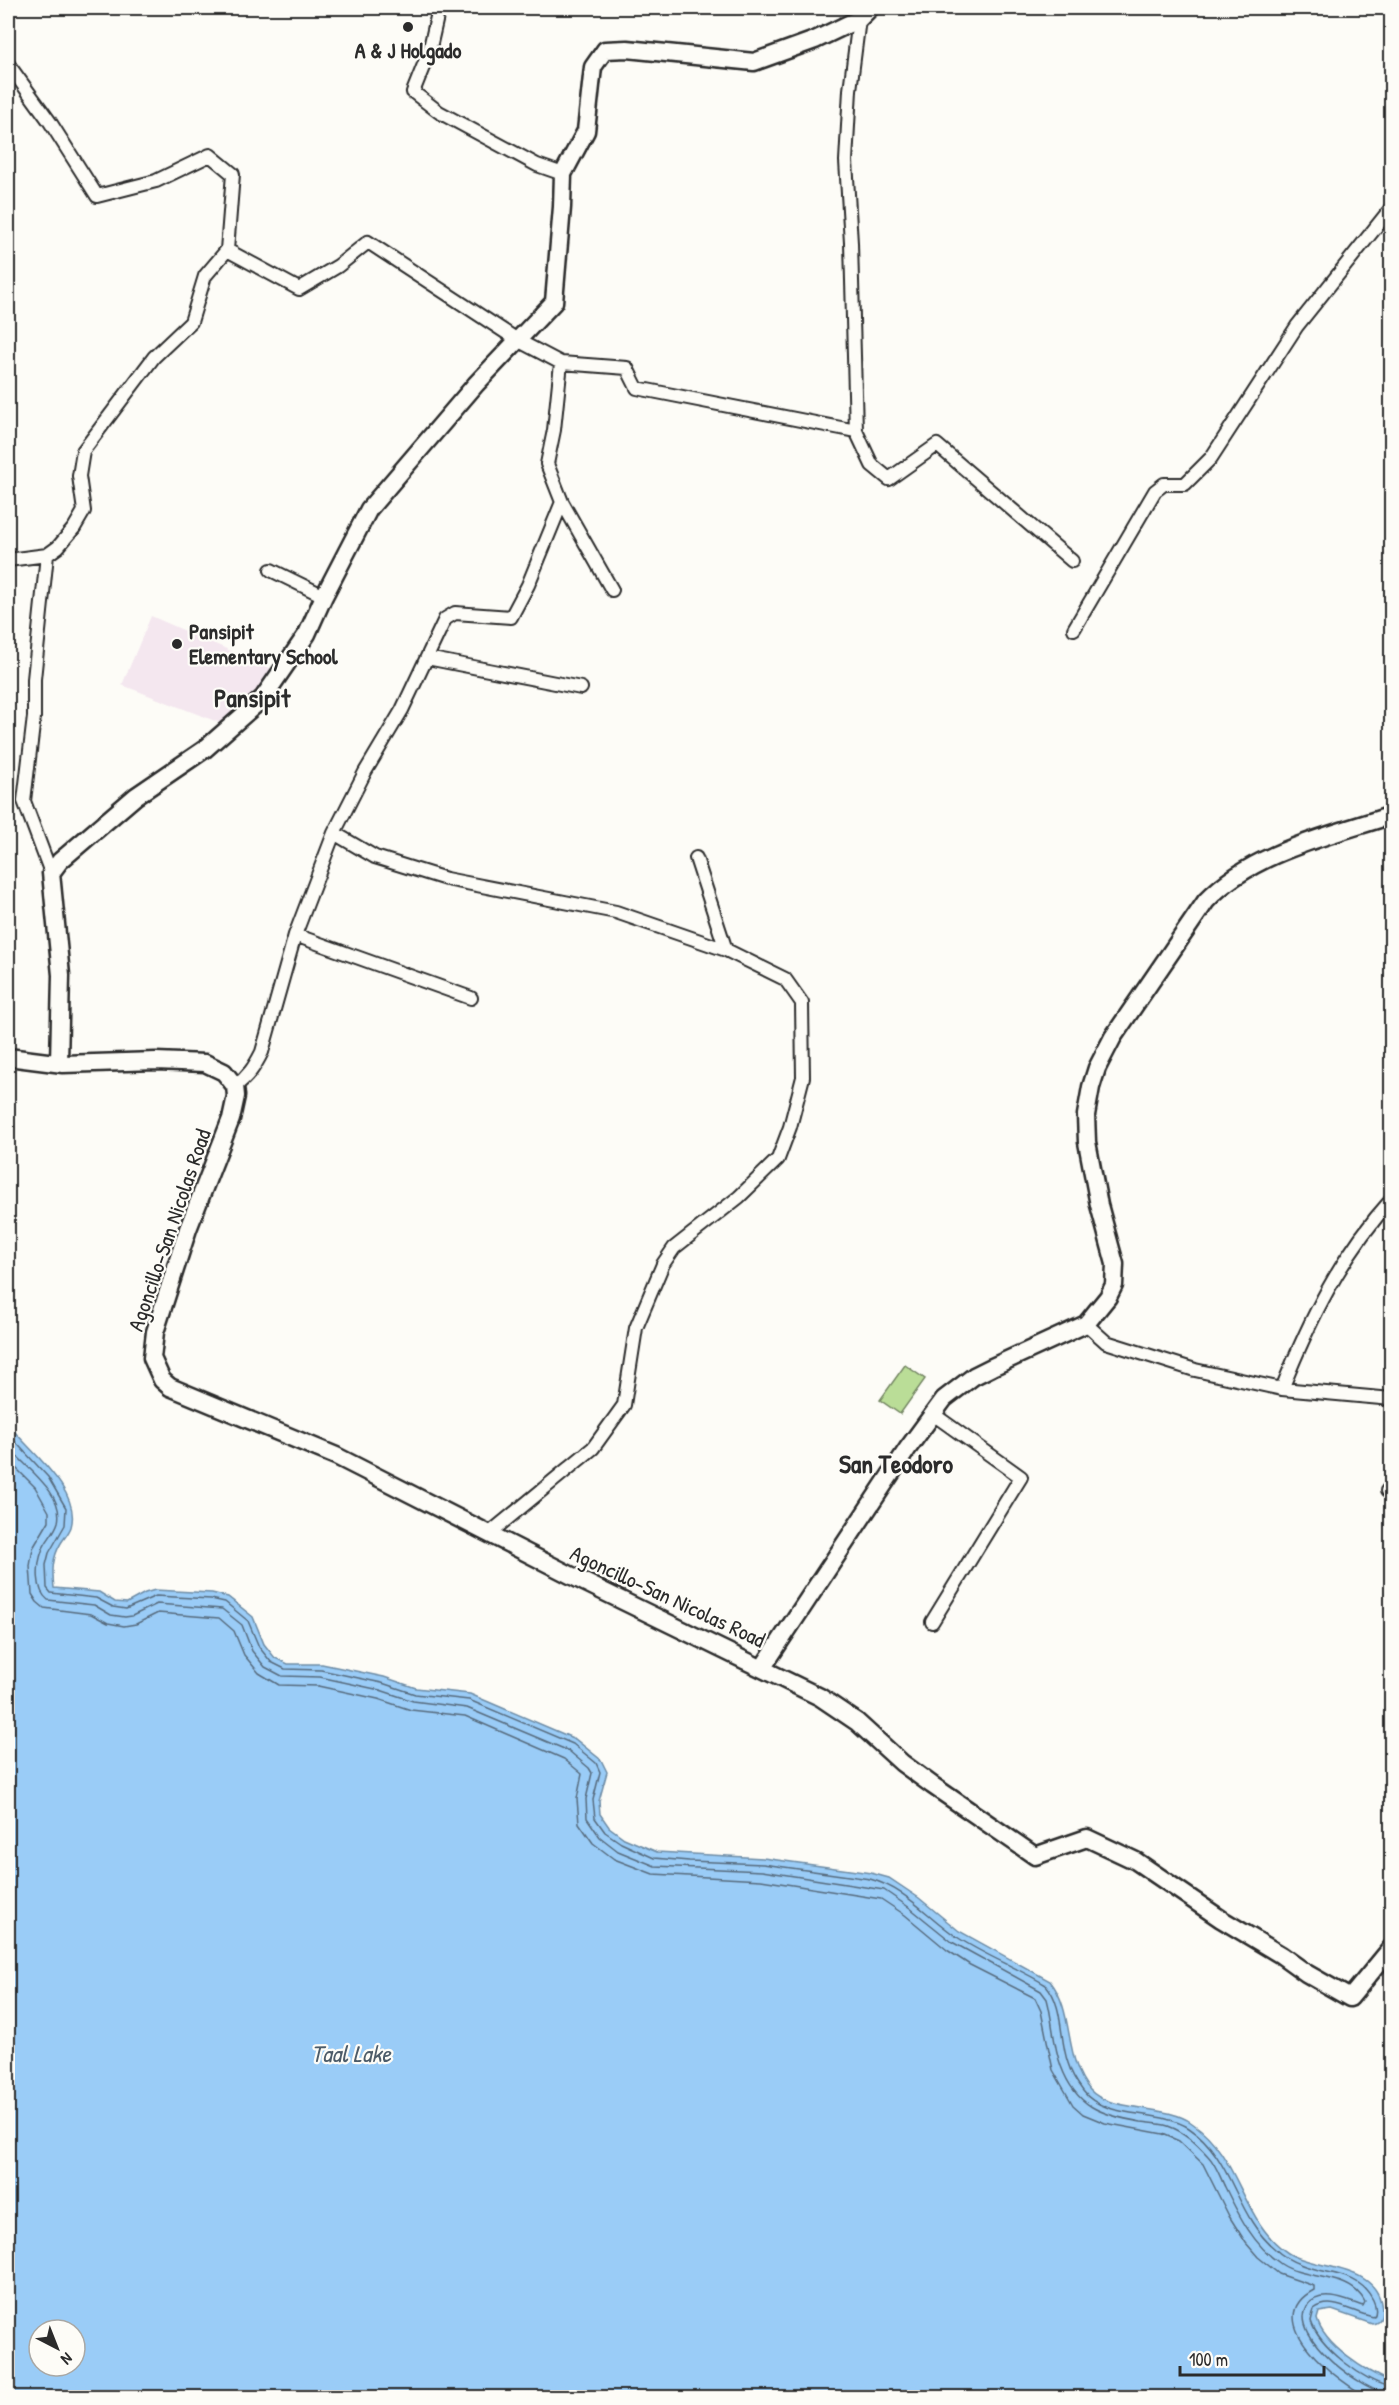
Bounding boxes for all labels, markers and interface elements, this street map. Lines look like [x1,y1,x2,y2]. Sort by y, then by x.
marker: A & J Holgado [401,20,415,34]
place label: A & J Holgado [355,35,461,66]
place label: Pansipit Elementary School [189,616,339,672]
marker: Pansipit Elementary School [170,637,184,651]
district label: Pansipit [214,680,291,716]
street label: Agoncillo-San Nicolas Road [120,1125,218,1335]
district label: San Teodoro [839,1446,953,1481]
street label: Agoncillo-San Nicolas Road [566,1538,771,1655]
water label: Taal Lake [311,2037,392,2069]
north arrow [27,2318,87,2378]
scale bar [1180,2339,1324,2377]
text: 100 m [1189,2347,1228,2372]
text: N [56,2348,78,2370]

